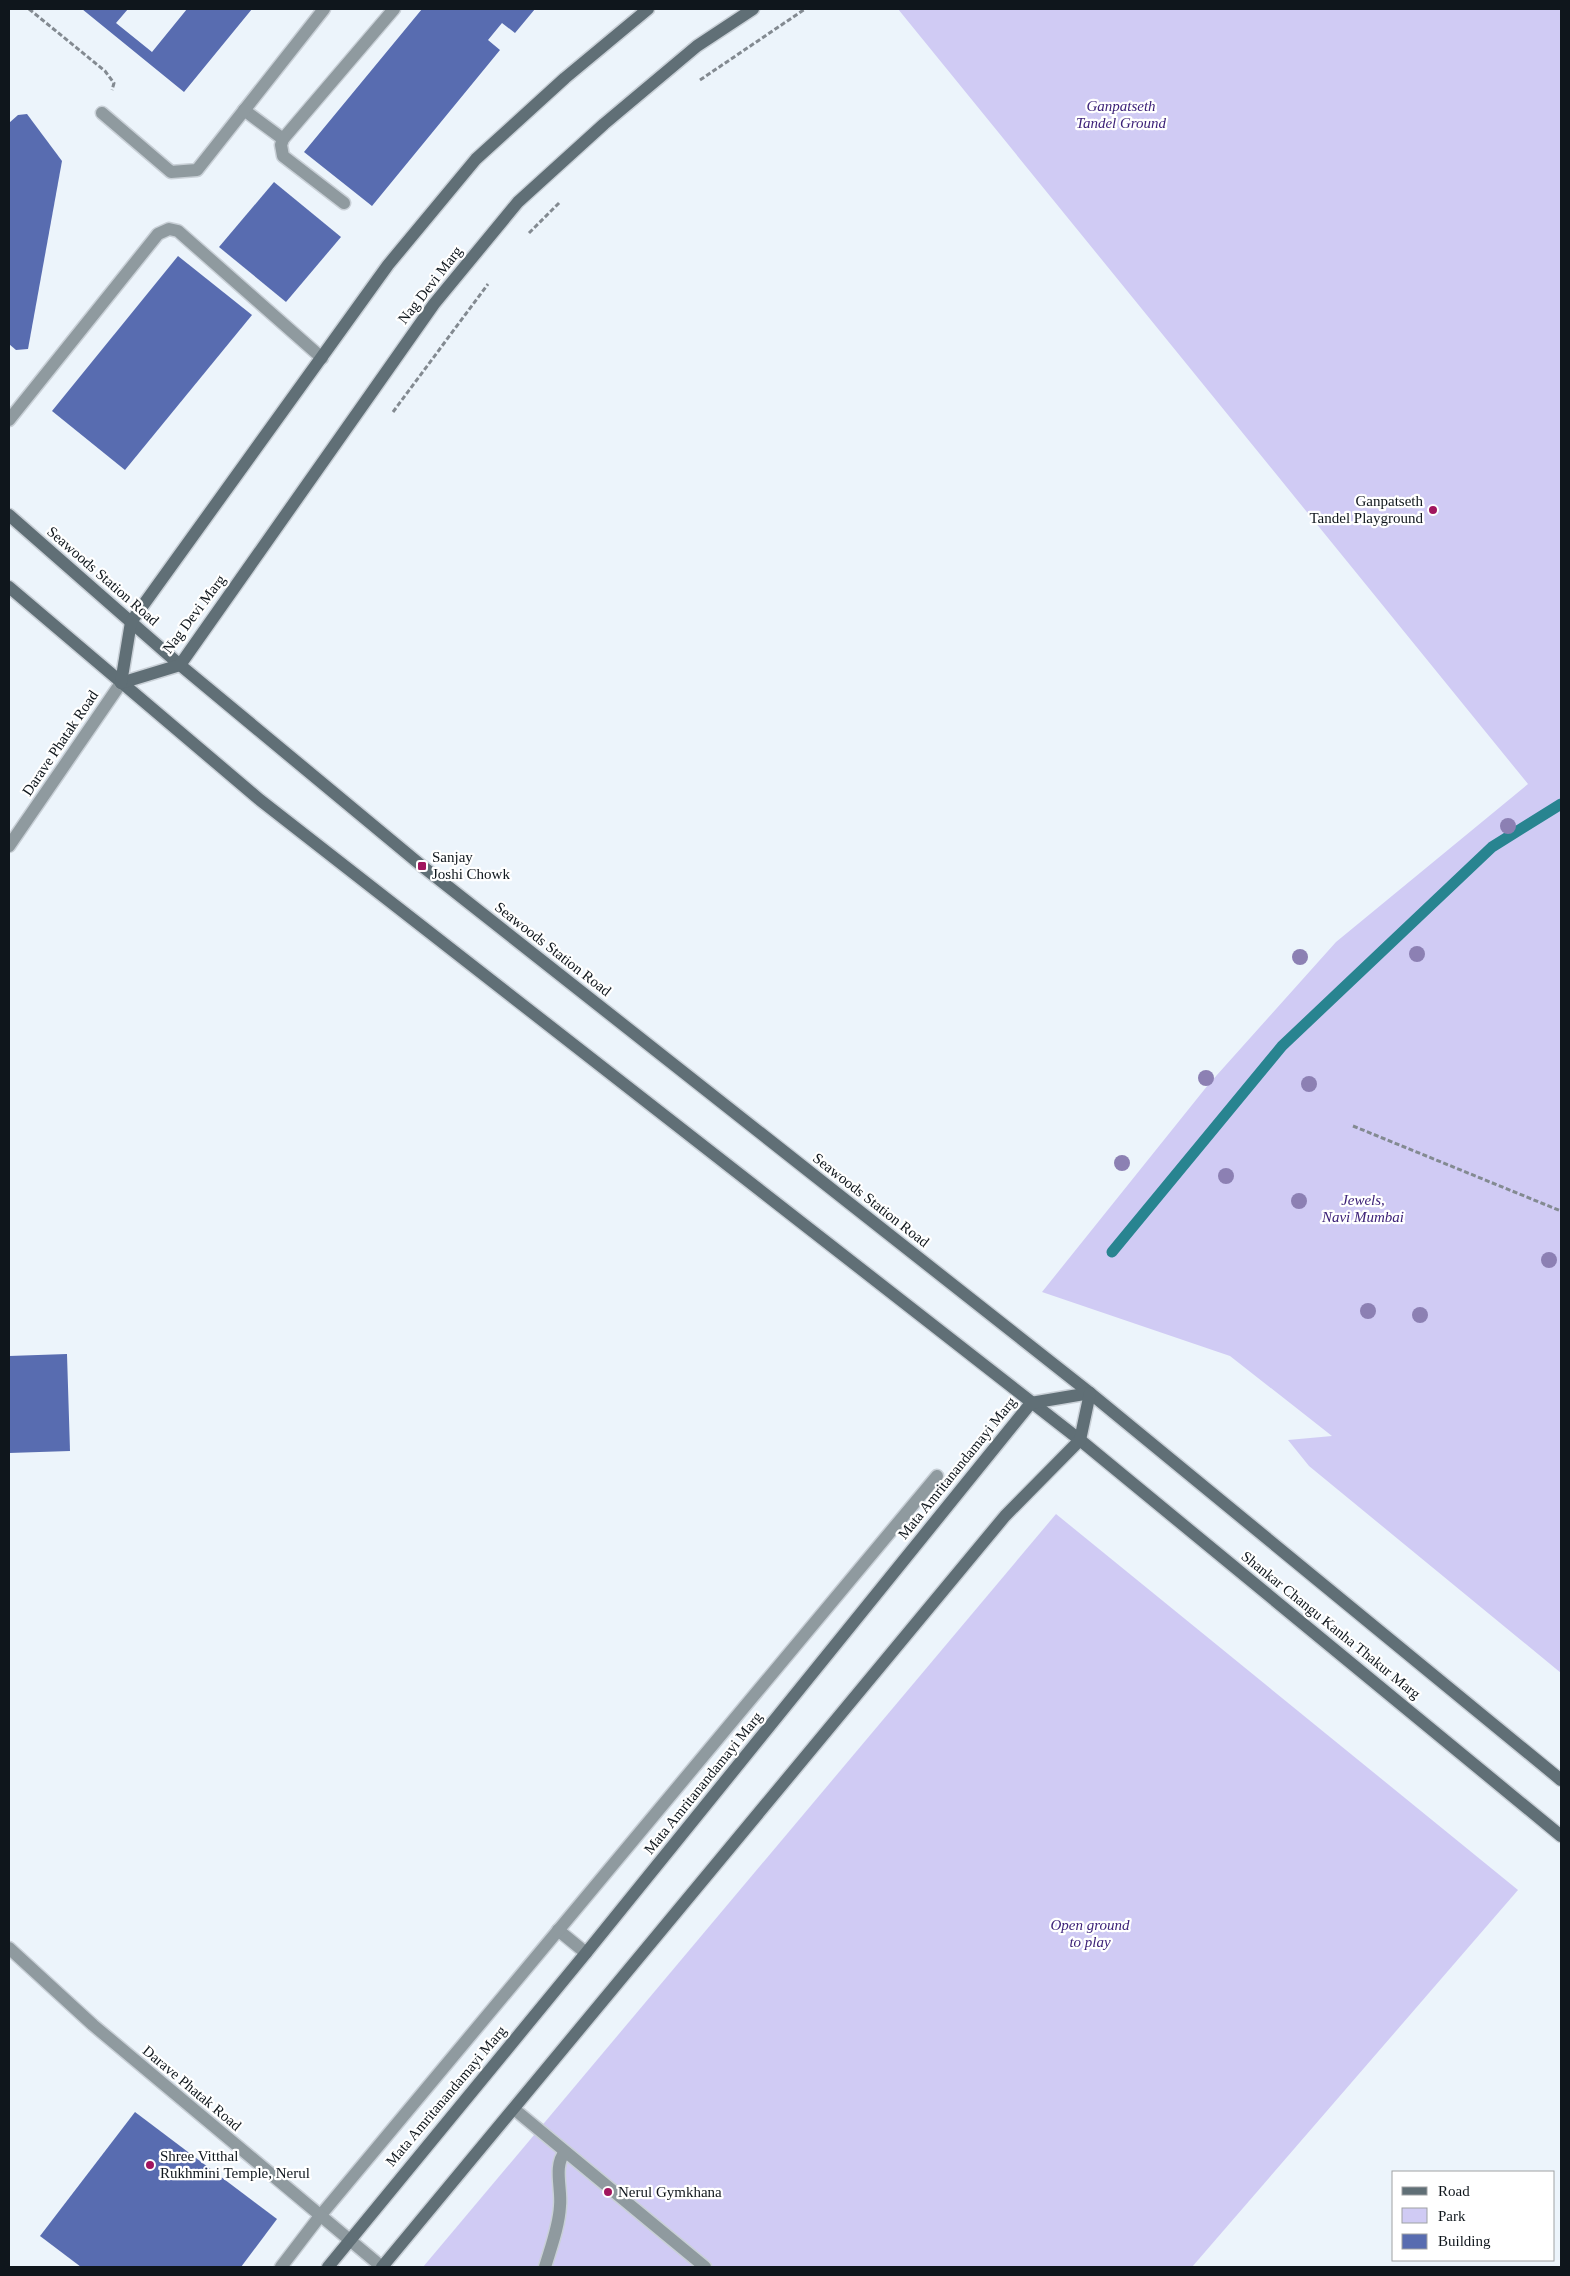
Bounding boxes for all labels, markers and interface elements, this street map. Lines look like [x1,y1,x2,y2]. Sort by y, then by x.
park label: Ganpatseth Tandel Ground [1076,98,1167,131]
street label: Nag Devi Marg [395,243,466,327]
place label: Ganpatseth Tandel Playground [1309,493,1423,526]
marker: Ganpatseth Tandel Playground [1427,504,1439,516]
street label: Seawoods Station Road [44,523,162,629]
street label: Nag Devi Marg [159,571,229,656]
street label: Darave Phatak Road [19,687,101,799]
place label: Sanjay Joshi Chowk [432,849,510,882]
marker: Sanjay Joshi Chowk [416,860,428,872]
street label: Seawoods Station Road [492,899,614,999]
street label: Seawoods Station Road [810,1150,932,1250]
park label: Jewels, Navi Mumbai [1321,1192,1404,1225]
street label: Mata Amritanandamayi Marg [895,1393,1020,1542]
street label: Shankar Changu Kanha Thakur Marg [1238,1548,1424,1702]
street label: Mata Amritanandamayi Marg [641,1708,766,1857]
park label: Open ground to play [1050,1917,1130,1950]
street label: Mata Amritanandamayi Marg [383,2022,510,2169]
street label: Darave Phatak Road [140,2042,245,2134]
place label: Shree Vitthal Rukhmini Temple, Nerul [160,2148,310,2181]
marker: Shree Vitthal Rukhmini Temple, Nerul [144,2159,156,2171]
legend [1392,2171,1555,2261]
text: Road [1438,2183,1470,2199]
place label: Nerul Gymkhana [618,2184,722,2200]
marker: Nerul Gymkhana [602,2186,614,2198]
text: Park [1438,2208,1466,2224]
text: Building [1438,2233,1491,2249]

